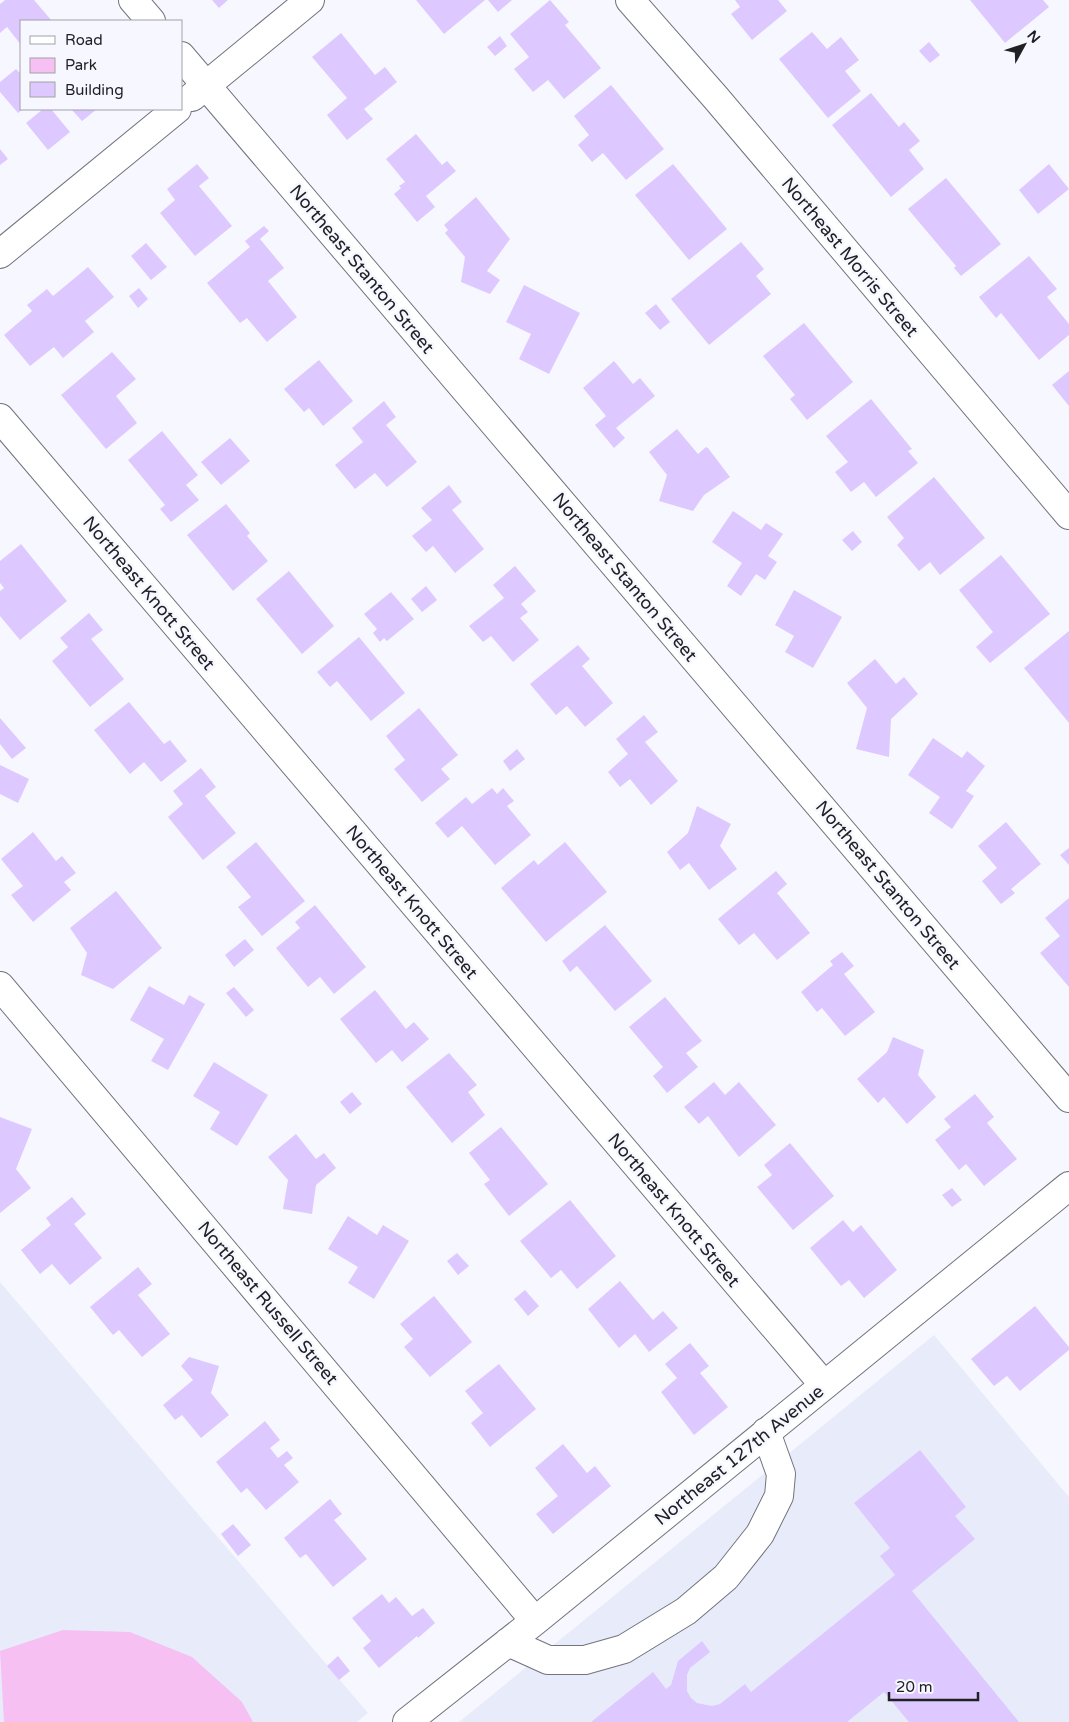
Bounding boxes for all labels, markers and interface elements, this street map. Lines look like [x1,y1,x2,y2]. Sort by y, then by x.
legend [20,20,182,110]
north arrow [999,20,1049,70]
text: N [1023,27,1044,47]
text: Road [65,31,103,49]
text: Park [65,56,97,74]
text: Building [65,81,124,99]
street label: Northeast Morris Street [777,173,923,341]
street label: Northeast Stanton Street [285,180,439,358]
street label: Northeast Stanton Street [548,488,702,666]
street label: Northeast Knott Street [78,512,220,674]
street label: Northeast Stanton Street [811,796,965,974]
street label: Northeast Knott Street [341,821,483,983]
street label: Northeast Knott Street [603,1129,745,1291]
street label: Northeast Russell Street [193,1217,343,1389]
street label: Northeast 127th Avenue [650,1380,828,1530]
scale bar [889,1670,978,1702]
text: 20 m [896,1678,933,1696]

